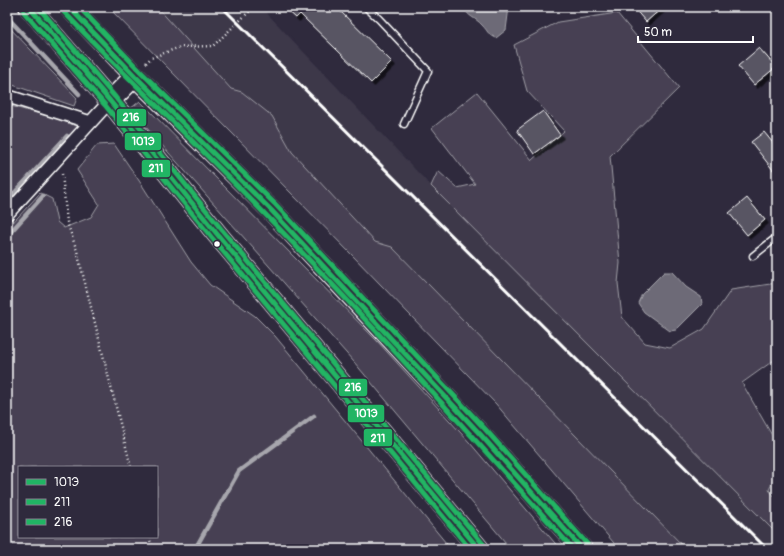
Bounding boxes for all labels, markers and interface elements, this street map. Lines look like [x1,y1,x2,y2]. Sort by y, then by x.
scale bar [638,18,753,44]
text: 50 m [644,25,672,40]
line badge: 216 [116,108,147,127]
text: 216 [123,111,140,124]
line badge: 101Э [124,132,162,151]
text: 101Э [132,135,155,148]
line badge: 211 [141,159,171,178]
text: 211 [149,162,163,175]
unlabelled marker [212,239,222,249]
line badge: 216 [338,378,368,397]
text: 216 [345,381,362,394]
line badge: 101Э [347,404,385,423]
text: 101Э [355,407,378,420]
line badge: 211 [363,428,393,447]
text: 211 [371,432,385,445]
legend [18,466,158,538]
text: 101Э [54,475,79,490]
text: 211 [54,495,70,510]
text: 216 [54,515,72,530]

